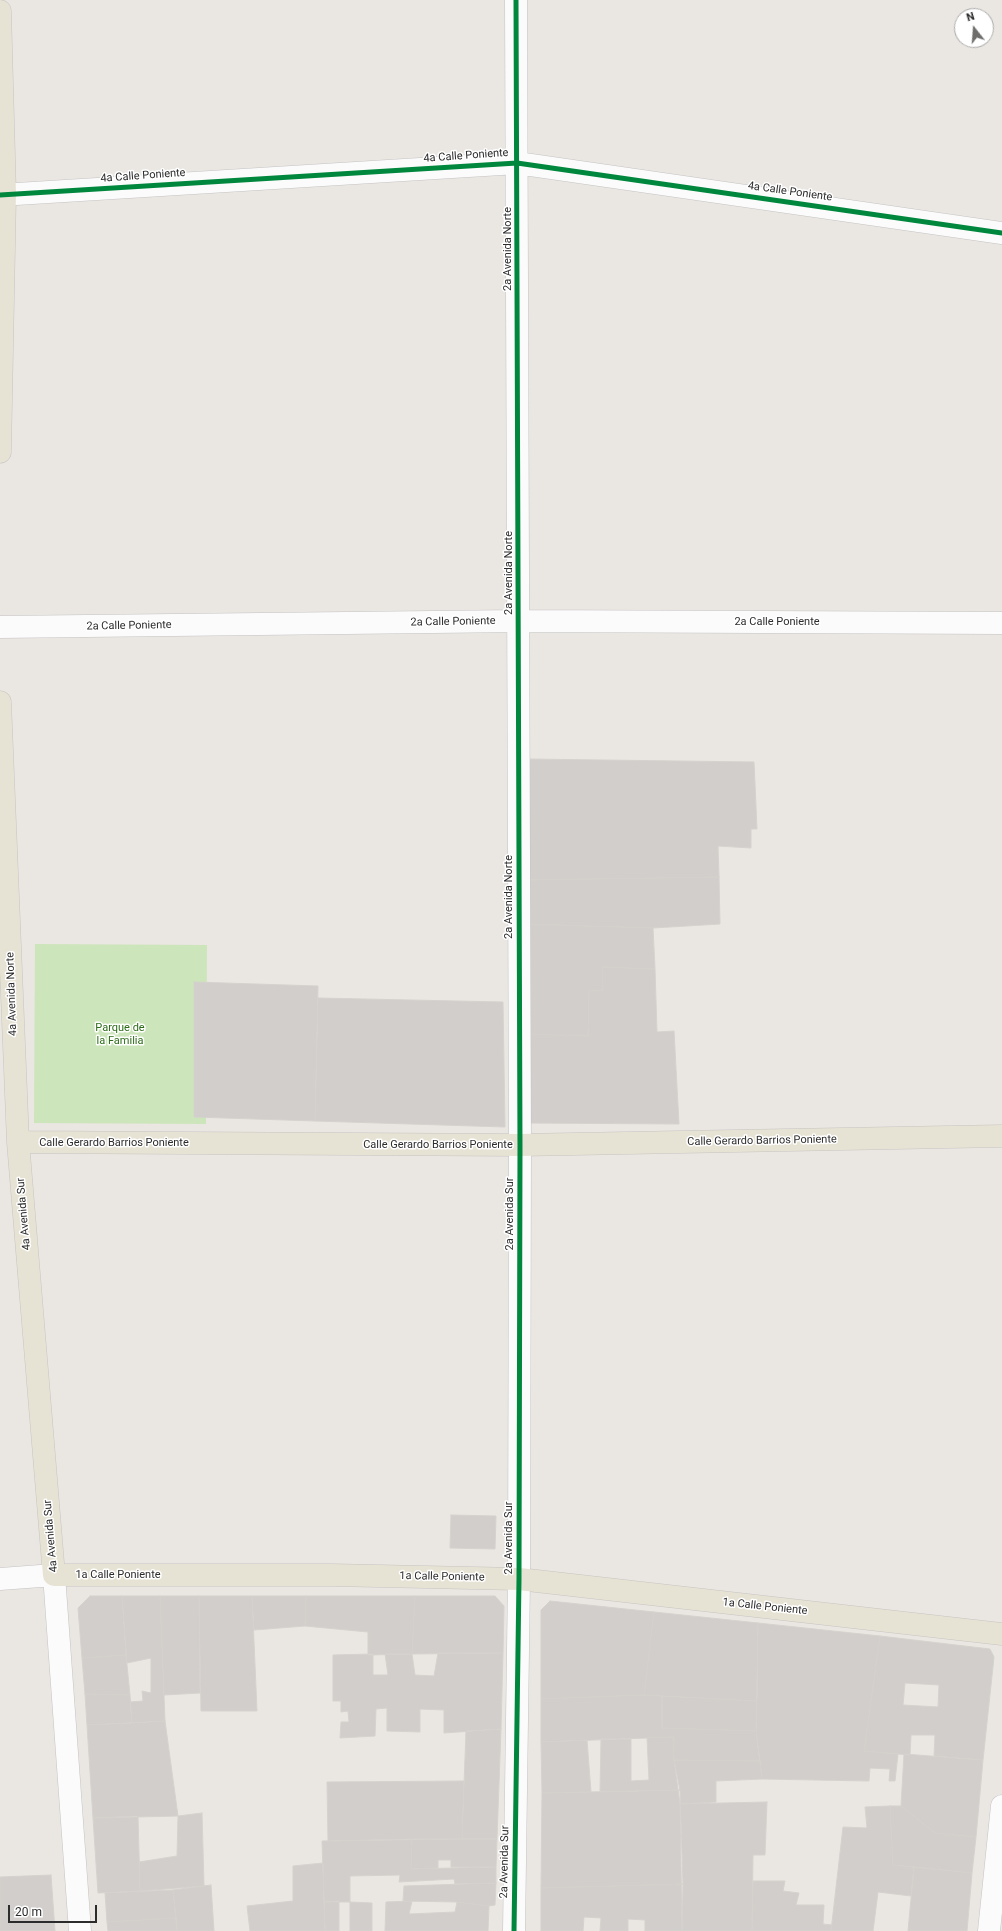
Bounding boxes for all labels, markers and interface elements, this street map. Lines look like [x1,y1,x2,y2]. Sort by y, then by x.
north arrow [954,8,994,48]
text: N [965,10,976,24]
street label: 4a Calle Poniente [423,146,509,166]
street label: 4a Calle Poniente [100,166,186,186]
street label: 4a Calle Poniente [747,180,833,204]
street label: 2a Avenida Norte [501,207,515,291]
street label: 2a Avenida Norte [502,531,516,615]
street label: 2a Calle Poniente [410,615,496,629]
street label: 2a Calle Poniente [734,615,820,629]
street label: 2a Calle Poniente [86,619,172,633]
street label: 2a Avenida Norte [502,855,516,939]
street label: 4a Avenida Norte [4,952,20,1036]
park label: Parque de la Familia [95,1021,145,1047]
street label: Calle Gerardo Barrios Poniente [687,1133,837,1149]
street label: Calle Gerardo Barrios Poniente [39,1136,189,1150]
street label: Calle Gerardo Barrios Poniente [363,1138,513,1152]
street label: 4a Avenida Sur [14,1177,34,1251]
street label: 2a Avenida Sur [503,1178,517,1250]
street label: 4a Avenida Sur [41,1499,61,1573]
street label: 2a Avenida Sur [502,1502,516,1574]
street label: 1a Calle Poniente [75,1568,161,1582]
street label: 1a Calle Poniente [399,1570,485,1584]
street label: 1a Calle Poniente [722,1596,808,1618]
street label: 2a Avenida Sur [498,1825,512,1899]
scale bar [10,1897,99,1923]
text: 20 m [15,1905,42,1919]

